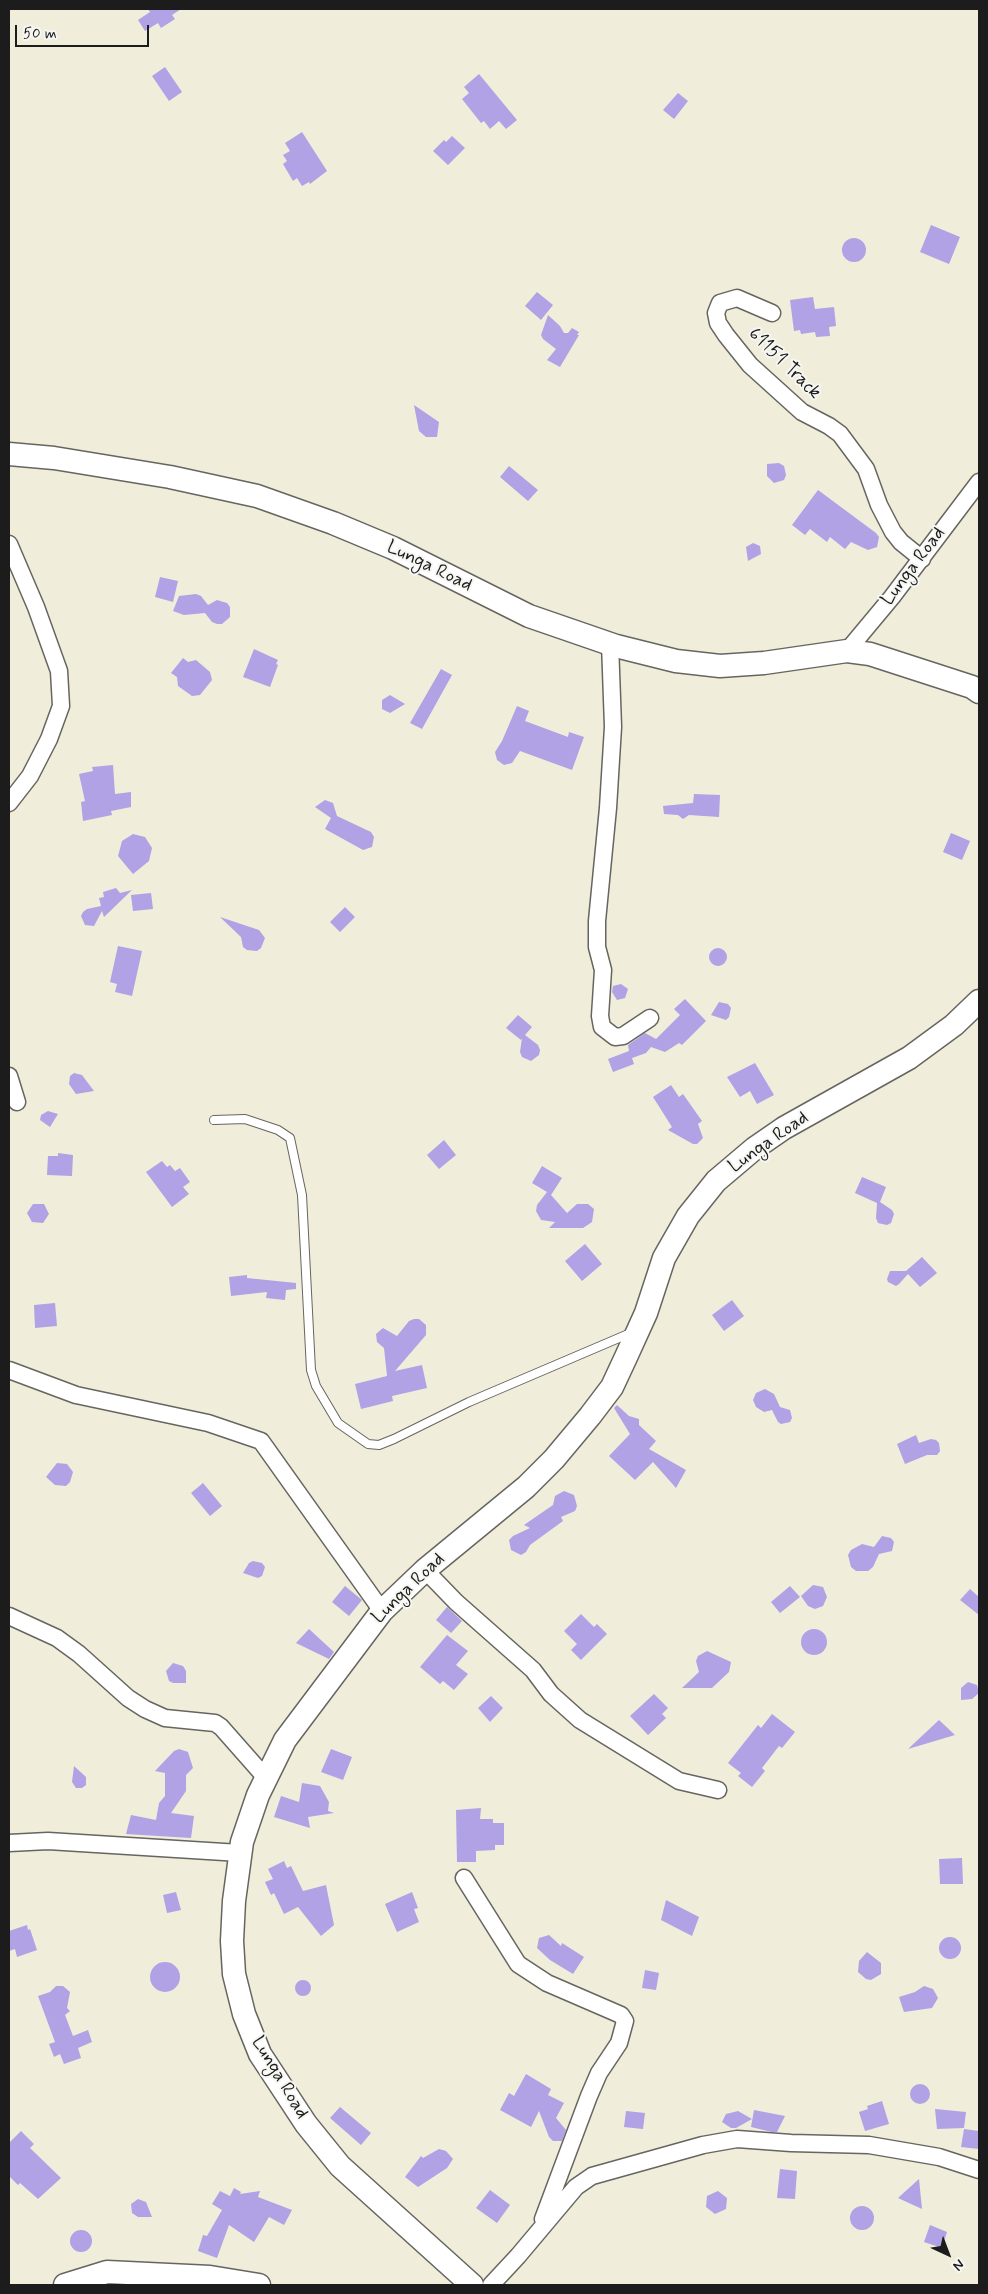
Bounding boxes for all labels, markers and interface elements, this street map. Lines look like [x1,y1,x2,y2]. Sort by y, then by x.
scale bar [18,15,151,47]
text: 50 m [23,24,57,44]
street label: 61151 Track [743,323,825,405]
street label: Lunga Road [877,523,951,611]
street label: Lunga Road [382,536,476,598]
street label: Lunga Road [725,1107,813,1179]
street label: Lunga Road [368,1549,450,1629]
street label: Lunga Road [245,2032,313,2124]
north arrow [923,2229,973,2279]
text: N [949,2255,968,2275]

